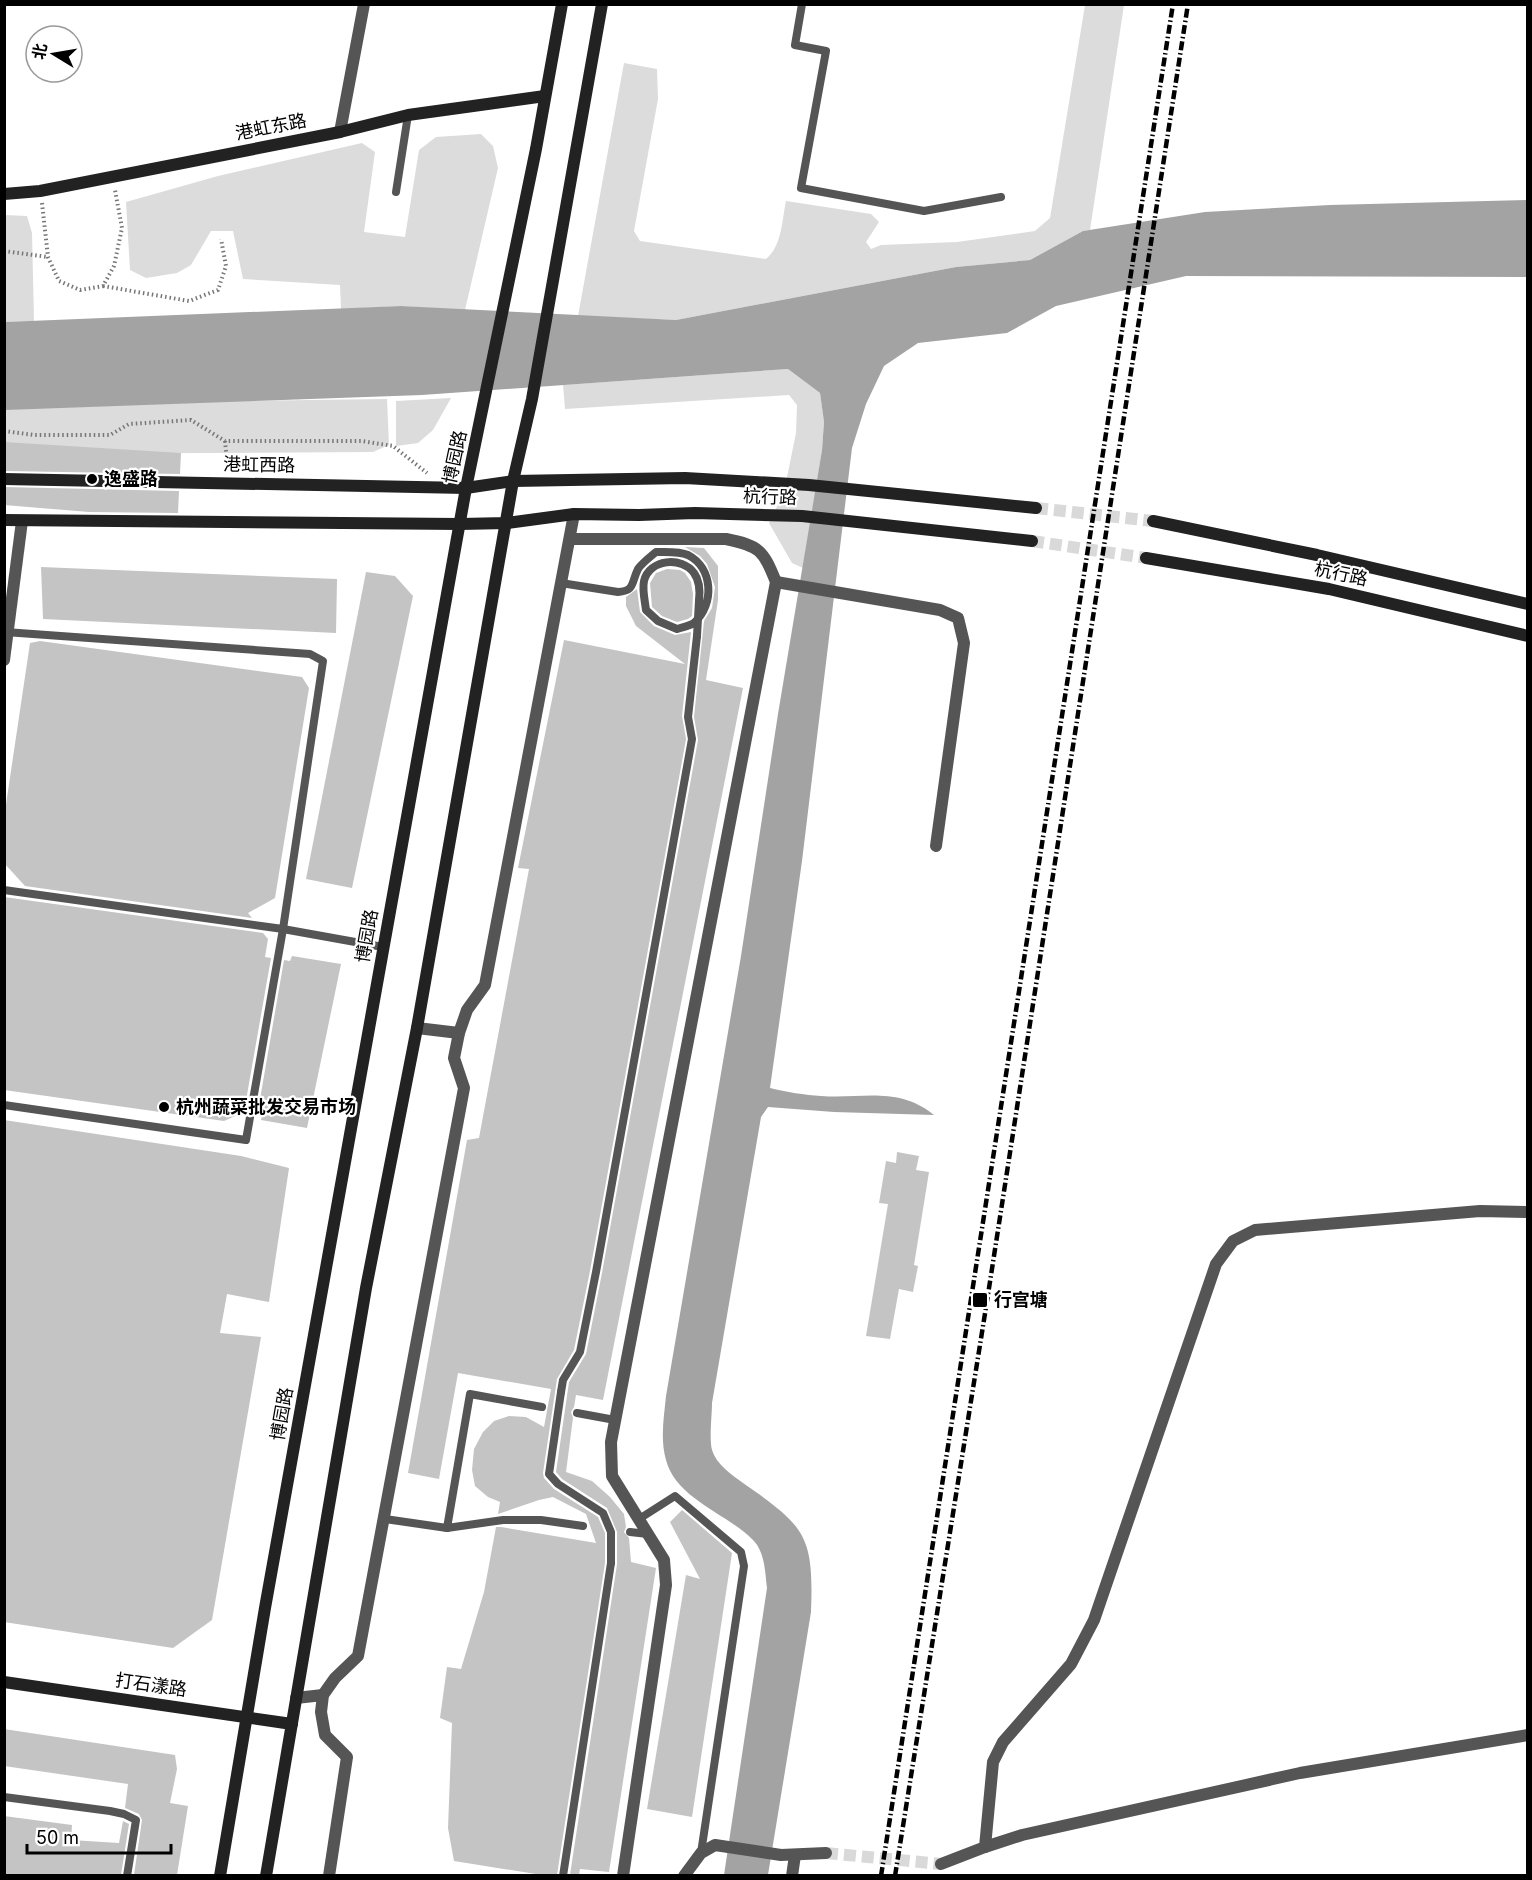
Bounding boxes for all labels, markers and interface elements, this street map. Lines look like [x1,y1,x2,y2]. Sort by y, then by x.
north arrow [24,24,84,84]
text: 北 [28,41,51,61]
street label: 港虹东路 [234,109,308,144]
street label: 博园路 [439,428,470,485]
street label: 港虹西路 [223,453,295,476]
place label: 逸盛路 [104,468,158,489]
marker: 逸盛路 [85,472,99,486]
street label: 杭行路 [743,485,797,508]
street label: 杭行路 [1313,558,1370,589]
street label: 博园路 [351,908,382,964]
place label: 杭州蔬菜批发交易市场 [176,1096,356,1117]
marker: 杭州蔬菜批发交易市场 [157,1100,171,1114]
place label: 行宫塘 [994,1289,1048,1310]
marker: 行宫塘 [971,1291,989,1309]
street label: 博园路 [266,1386,297,1442]
street label: 打石漾路 [114,1669,188,1700]
scale bar [27,1817,171,1855]
text: 50 m [36,1827,79,1848]

